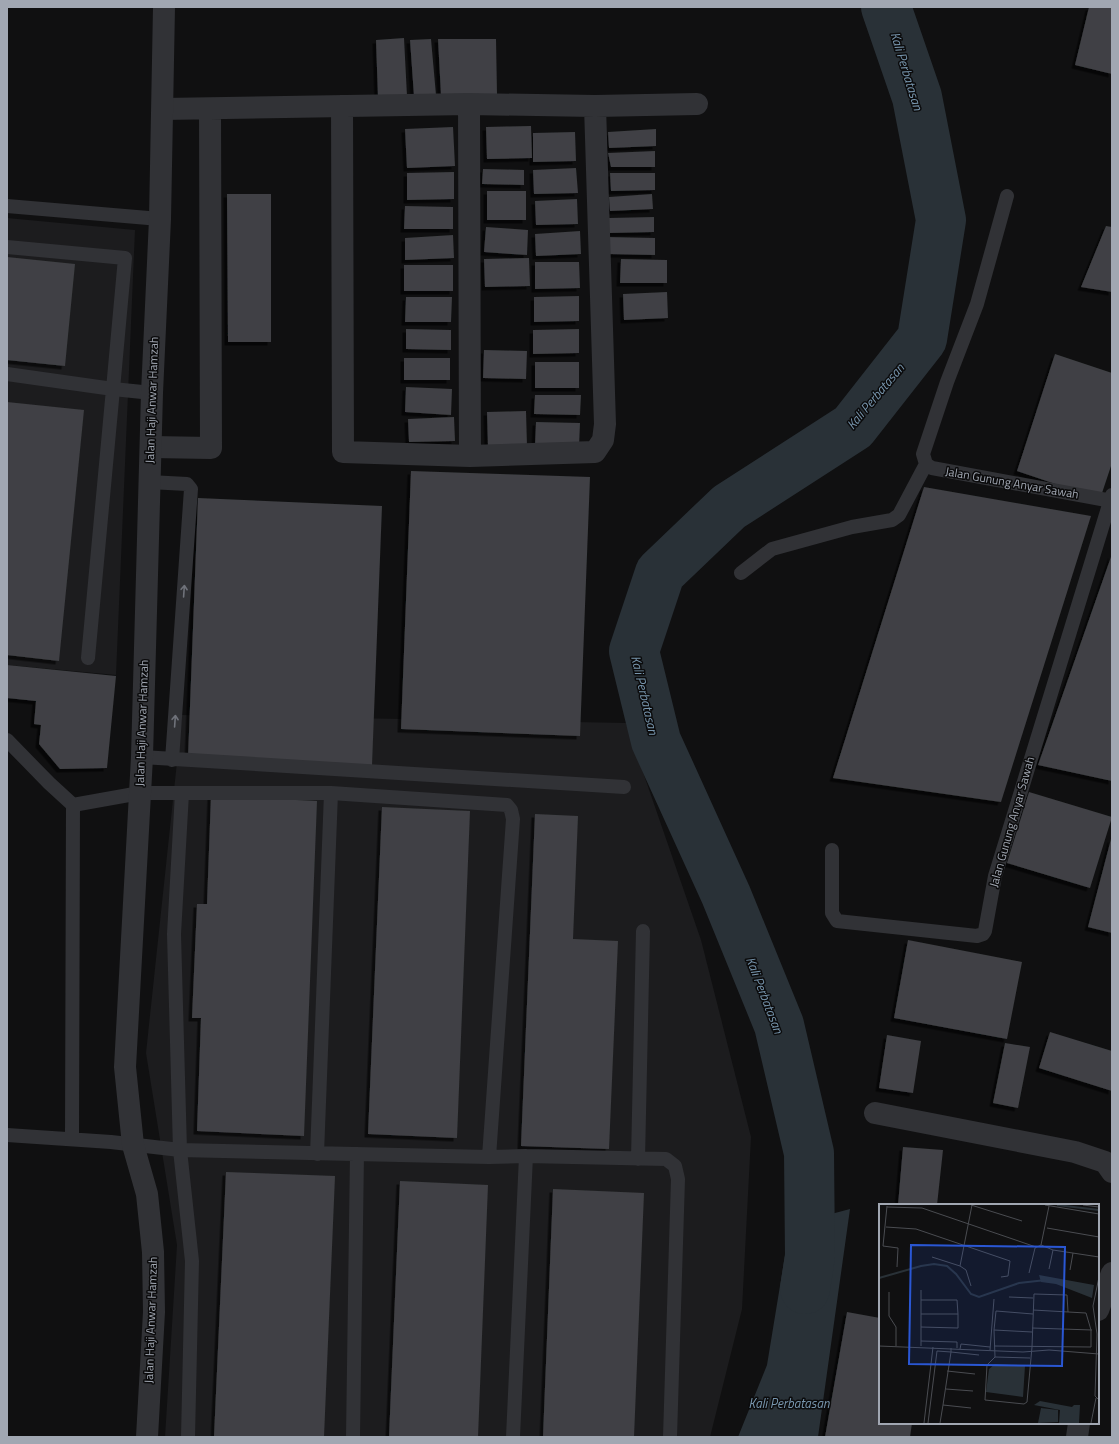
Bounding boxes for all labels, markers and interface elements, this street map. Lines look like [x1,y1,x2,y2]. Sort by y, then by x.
water label: Kali Perbatasan [886,29,929,113]
street label: Jalan Haji Anwar Hamzah [140,336,163,464]
water label: Kali Perbatasan [841,358,909,433]
street label: Jalan Gunung Anyar Sawah [944,461,1080,504]
one-way arrow [181,585,188,598]
water label: Kali Perbatasan [626,653,664,737]
street label: Jalan Haji Anwar Hamzah [130,659,153,787]
one-way arrow [171,715,178,728]
street label: Jalan Gunung Anyar Sawah [984,754,1039,889]
water label: Kali Perbatasan [741,954,789,1037]
inset map [879,1204,1099,1424]
street label: Jalan Haji Anwar Hamzah [139,1256,162,1384]
water label: Kali Perbatasan [749,1393,830,1413]

